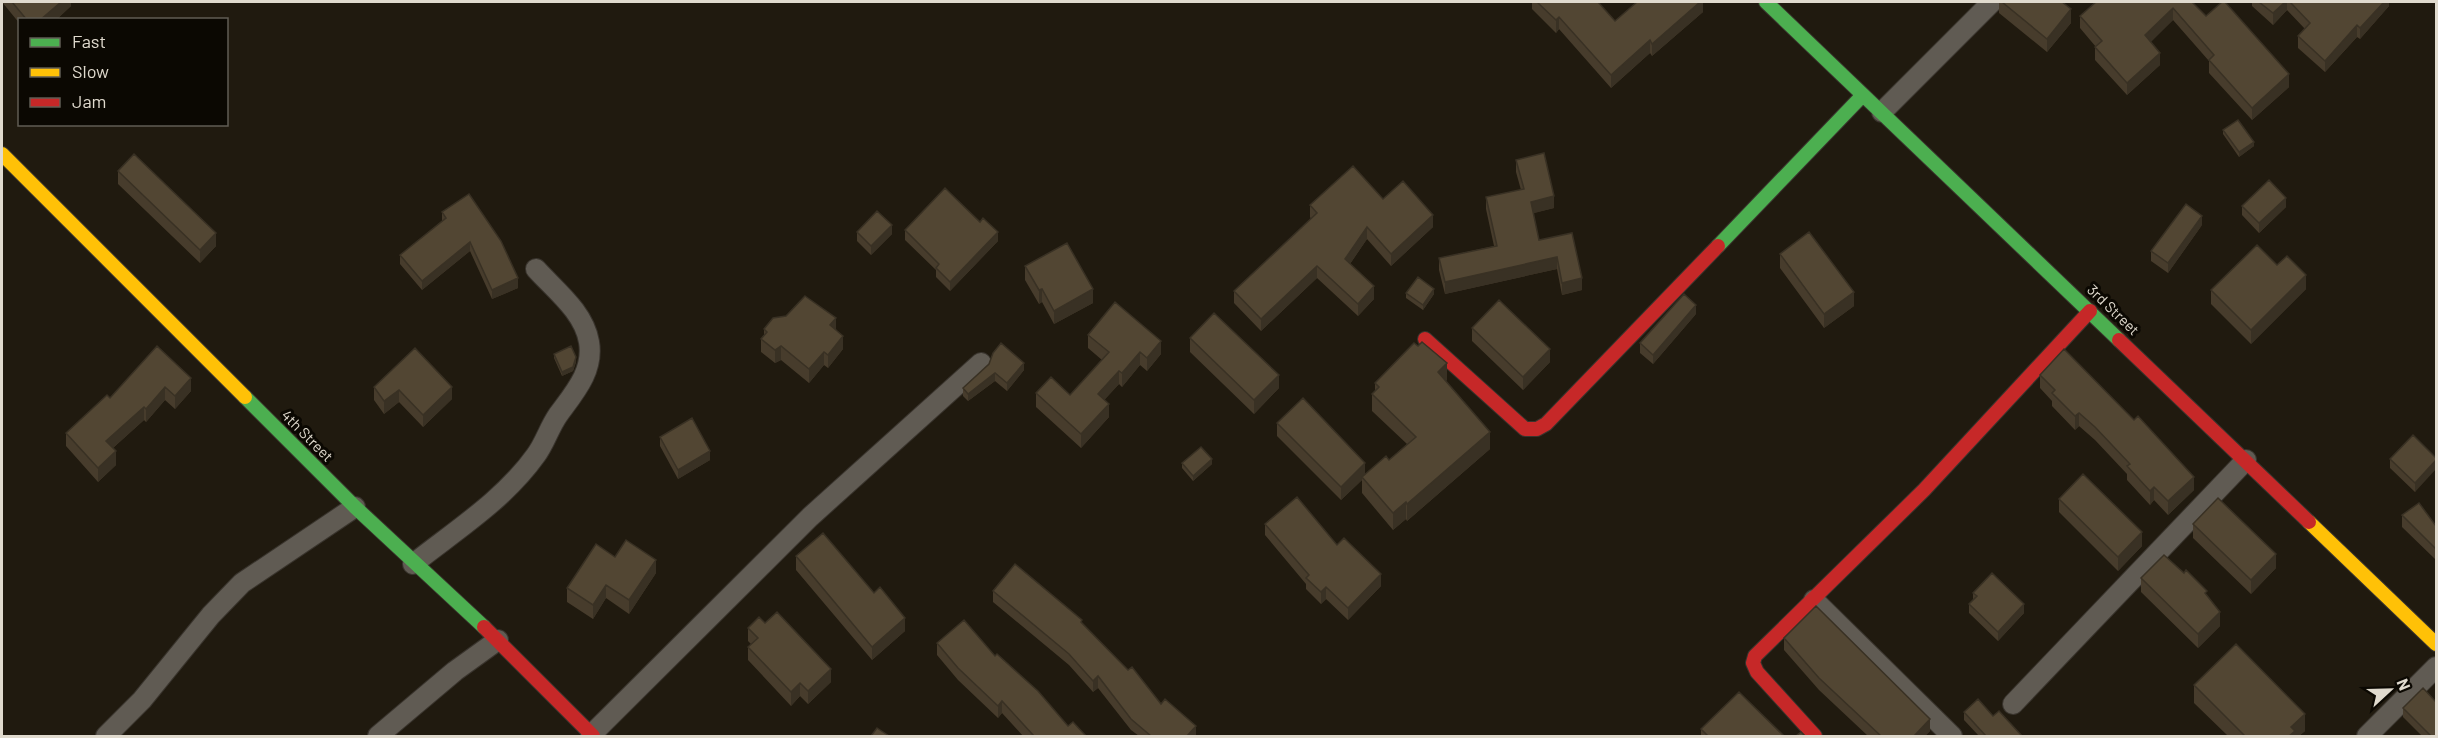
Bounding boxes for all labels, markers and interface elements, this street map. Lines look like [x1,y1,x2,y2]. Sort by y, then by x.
legend [18,18,228,126]
text: Fast [72,30,106,52]
text: Slow [72,60,109,82]
text: Jam [72,90,106,112]
street label: 3rd Street [2084,280,2143,338]
street label: 4th Street [278,406,337,465]
north arrow [2360,660,2420,720]
text: N [2394,676,2415,693]

